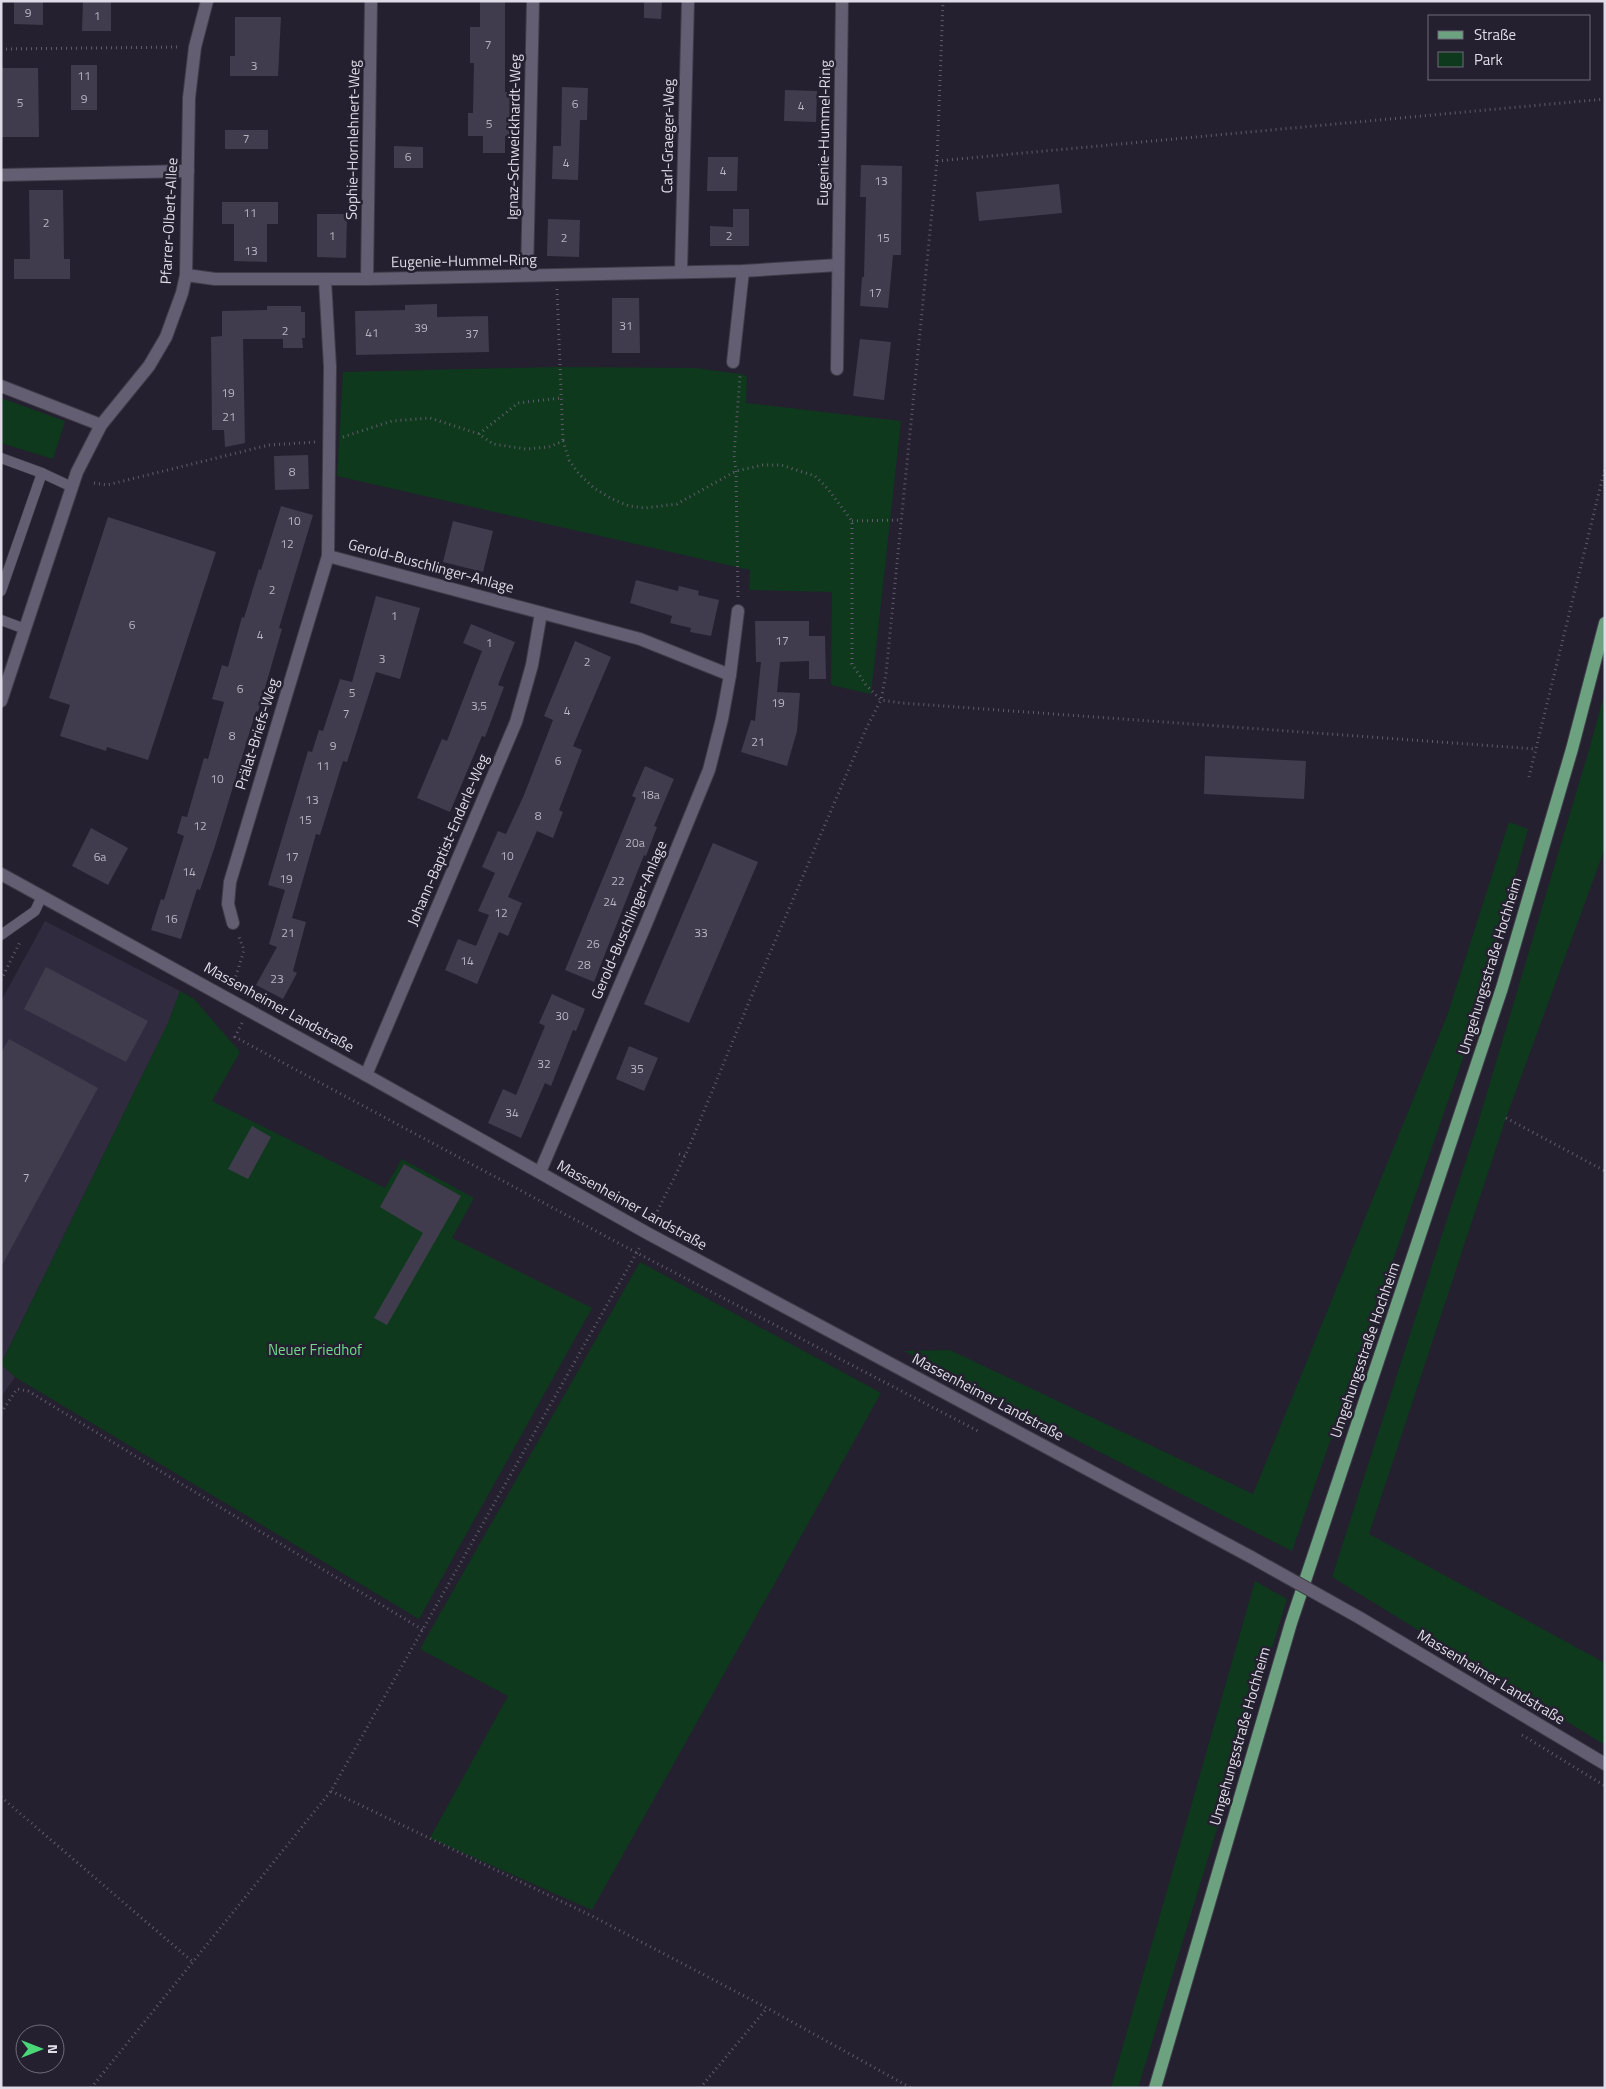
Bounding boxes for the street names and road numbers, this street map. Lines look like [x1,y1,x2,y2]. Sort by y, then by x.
street label: Ignaz-Schweickhardt-Weg [501,54,526,220]
street label: Sophie-Hornlehnert-Weg [340,59,365,220]
street label: Eugenie-Hummel-Ring [811,60,836,206]
street label: Carl-Graeger-Weg [655,78,680,194]
street label: Pfarrer-Olbert-Allee [154,157,183,285]
street label: Eugenie-Hummel-Ring [391,248,537,273]
street label: Gerold-Buschlinger-Anlage [346,532,517,599]
street label: Prälat-Briefs-Weg [229,675,285,793]
street label: Johann-Baptist-Enderle-Weg [401,750,494,929]
street label: Gerold-Buschlinger-Anlage [585,837,672,1003]
street label: Umgehungsstraße Hochheim [1452,874,1528,1058]
street label: Massenheimer Landstraße [200,956,359,1058]
street label: Massenheimer Landstraße [553,1154,712,1256]
street label: Umgehungsstraße Hochheim [1324,1259,1405,1441]
street label: Massenheimer Landstraße [908,1347,1068,1446]
street label: Massenheimer Landstraße [1413,1623,1570,1730]
street label: Umgehungsstraße Hochheim [1203,1644,1276,1828]

